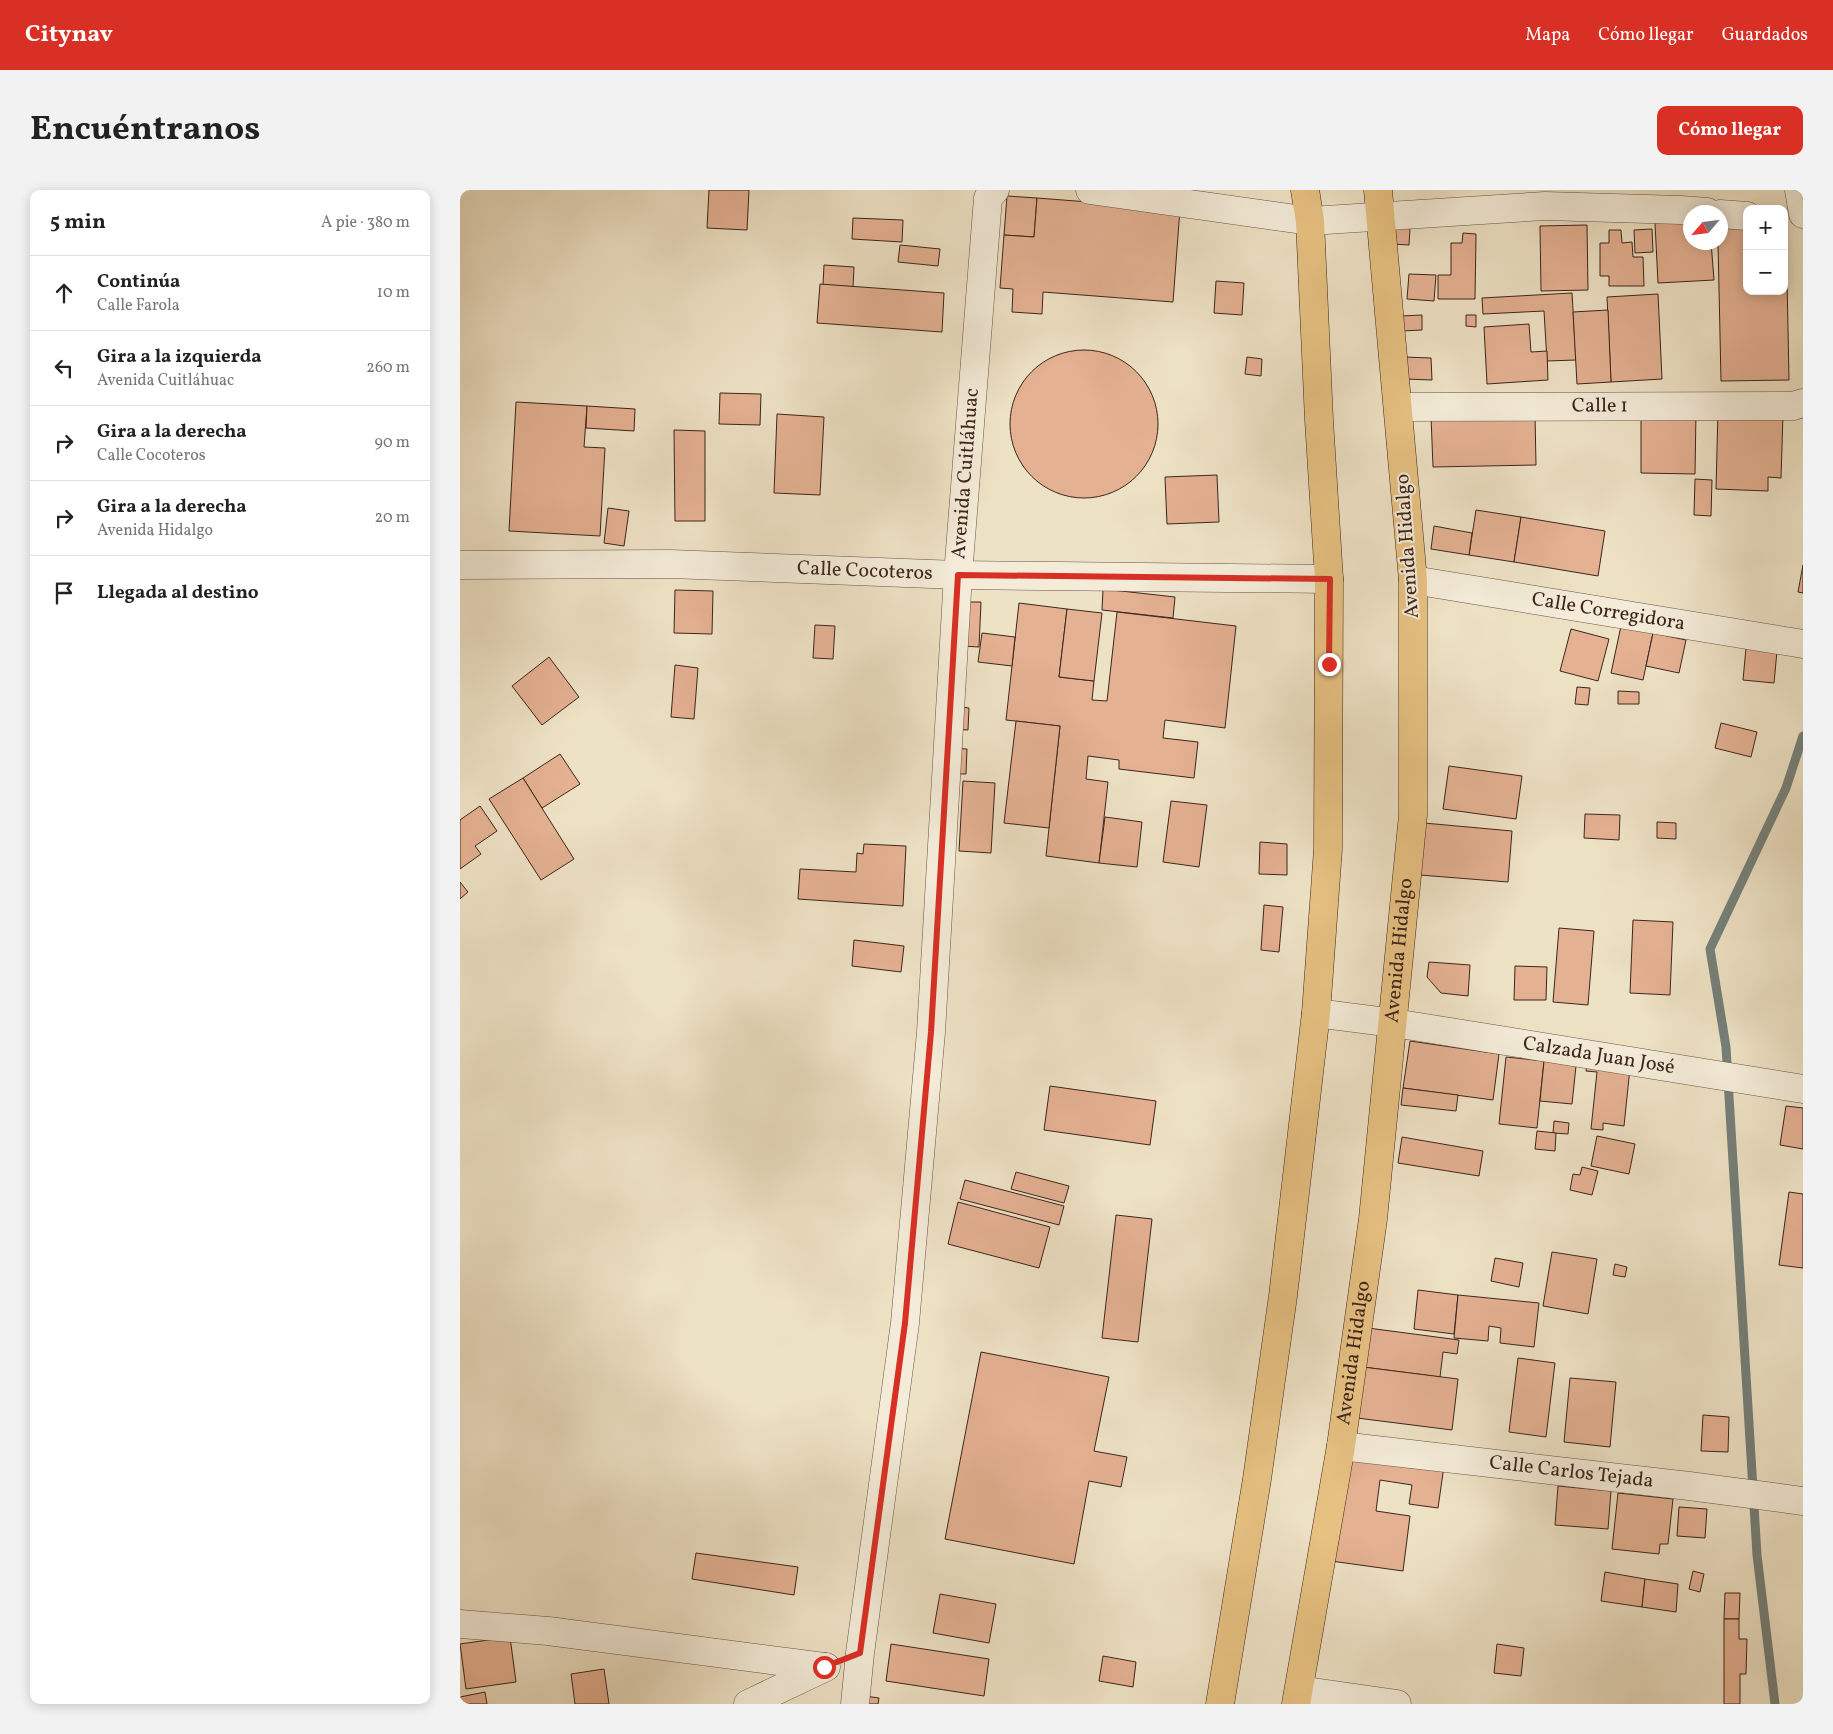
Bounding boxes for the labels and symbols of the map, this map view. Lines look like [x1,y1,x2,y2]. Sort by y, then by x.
north arrow [1683,205,1728,250]
street label: Avenida Cuitláhuac [945,387,987,560]
street label: Calle 1 [1572,392,1628,421]
street label: Avenida Hidalgo [1389,473,1427,619]
street label: Calle Cocoteros [797,555,933,588]
street label: Calle Corregidora [1530,586,1687,638]
route end [1318,653,1341,676]
street label: Avenida Hidalgo [1379,877,1421,1024]
street label: Calzada Juan José [1521,1030,1677,1082]
street label: Avenida Hidalgo [1330,1279,1378,1427]
street label: Calle Carlos Tejada [1488,1449,1655,1496]
route start [813,1656,836,1679]

